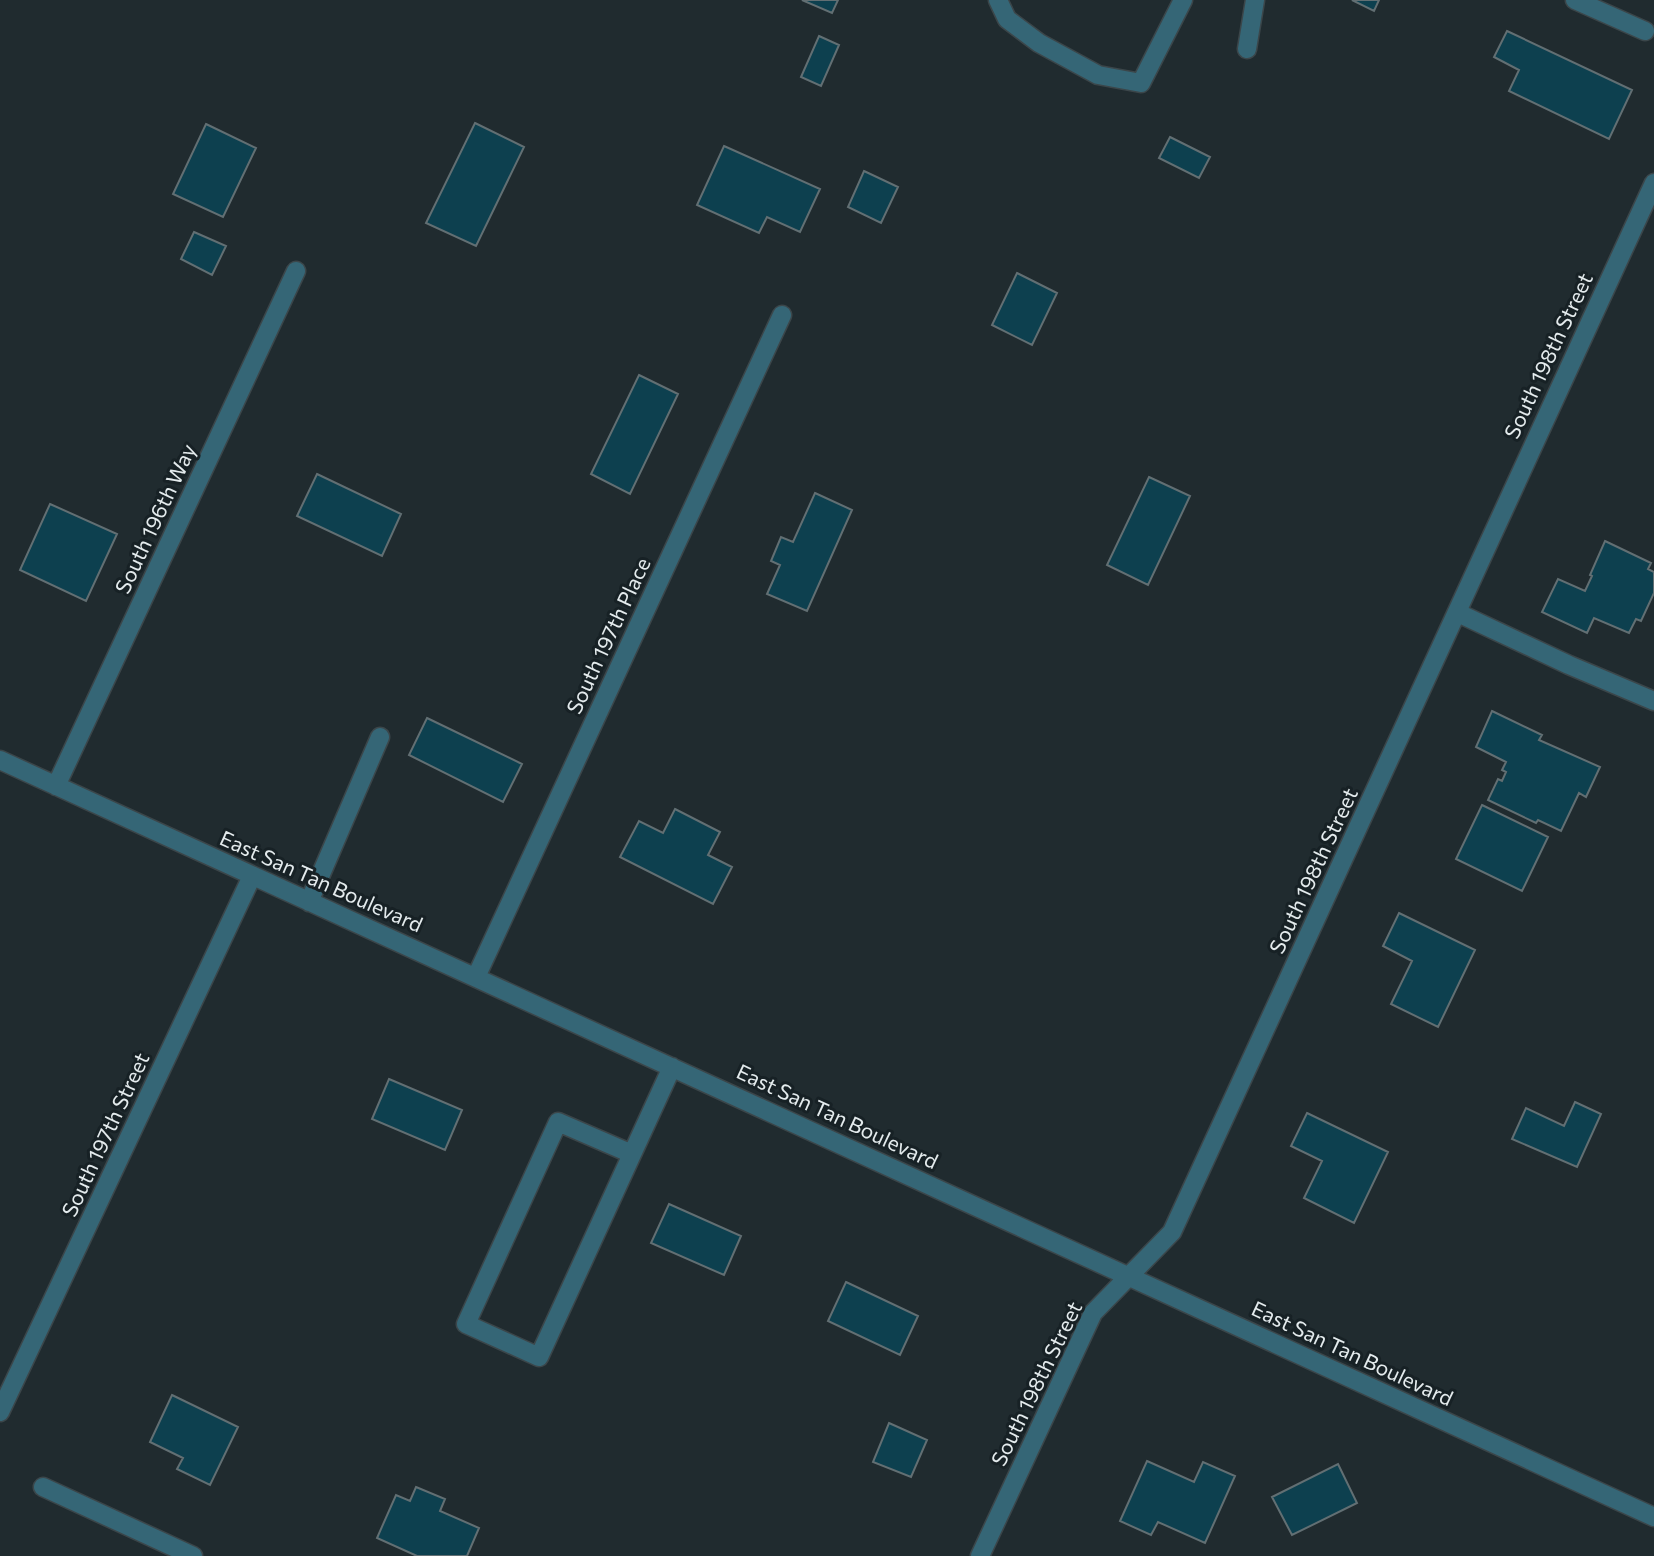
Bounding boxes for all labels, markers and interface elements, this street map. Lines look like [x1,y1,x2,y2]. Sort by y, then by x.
street label: South 198th Street [1498,269,1597,442]
street label: South 196th Way [109,439,200,597]
street label: South 197th Place [560,553,655,718]
street label: South 198th Street [1263,784,1362,957]
street label: East San Tan Boulevard [216,825,427,937]
street label: South 197th Street [56,1048,154,1220]
street label: East San Tan Boulevard [733,1058,942,1173]
street label: East San Tan Boulevard [1248,1295,1457,1410]
street label: South 198th Street [985,1297,1086,1470]

